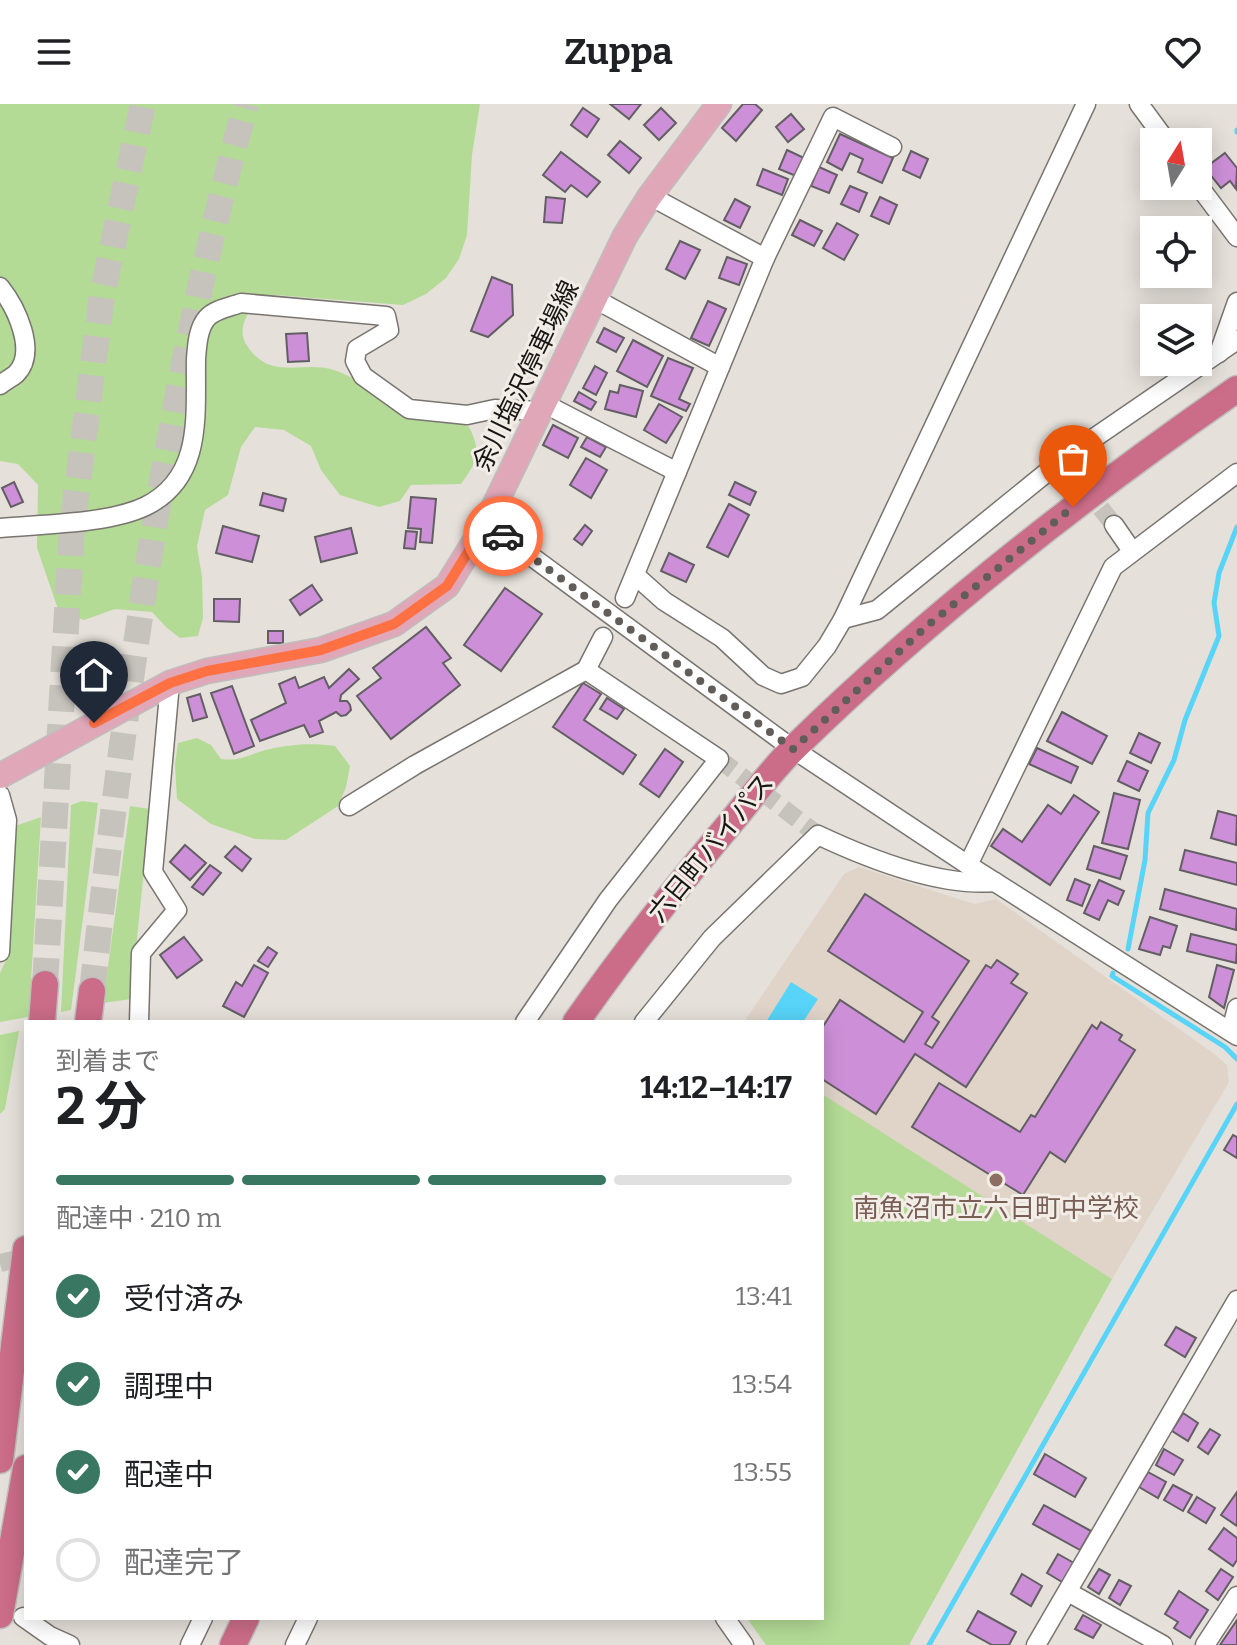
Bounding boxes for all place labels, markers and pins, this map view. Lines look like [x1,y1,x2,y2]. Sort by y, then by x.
pin [1039,425,1107,507]
pin [60,641,128,723]
marker: 南魚沼市立六日町中学校 [987,1171,1005,1189]
place label: 南魚沼市立六日町中学校 [853,1193,1139,1224]

